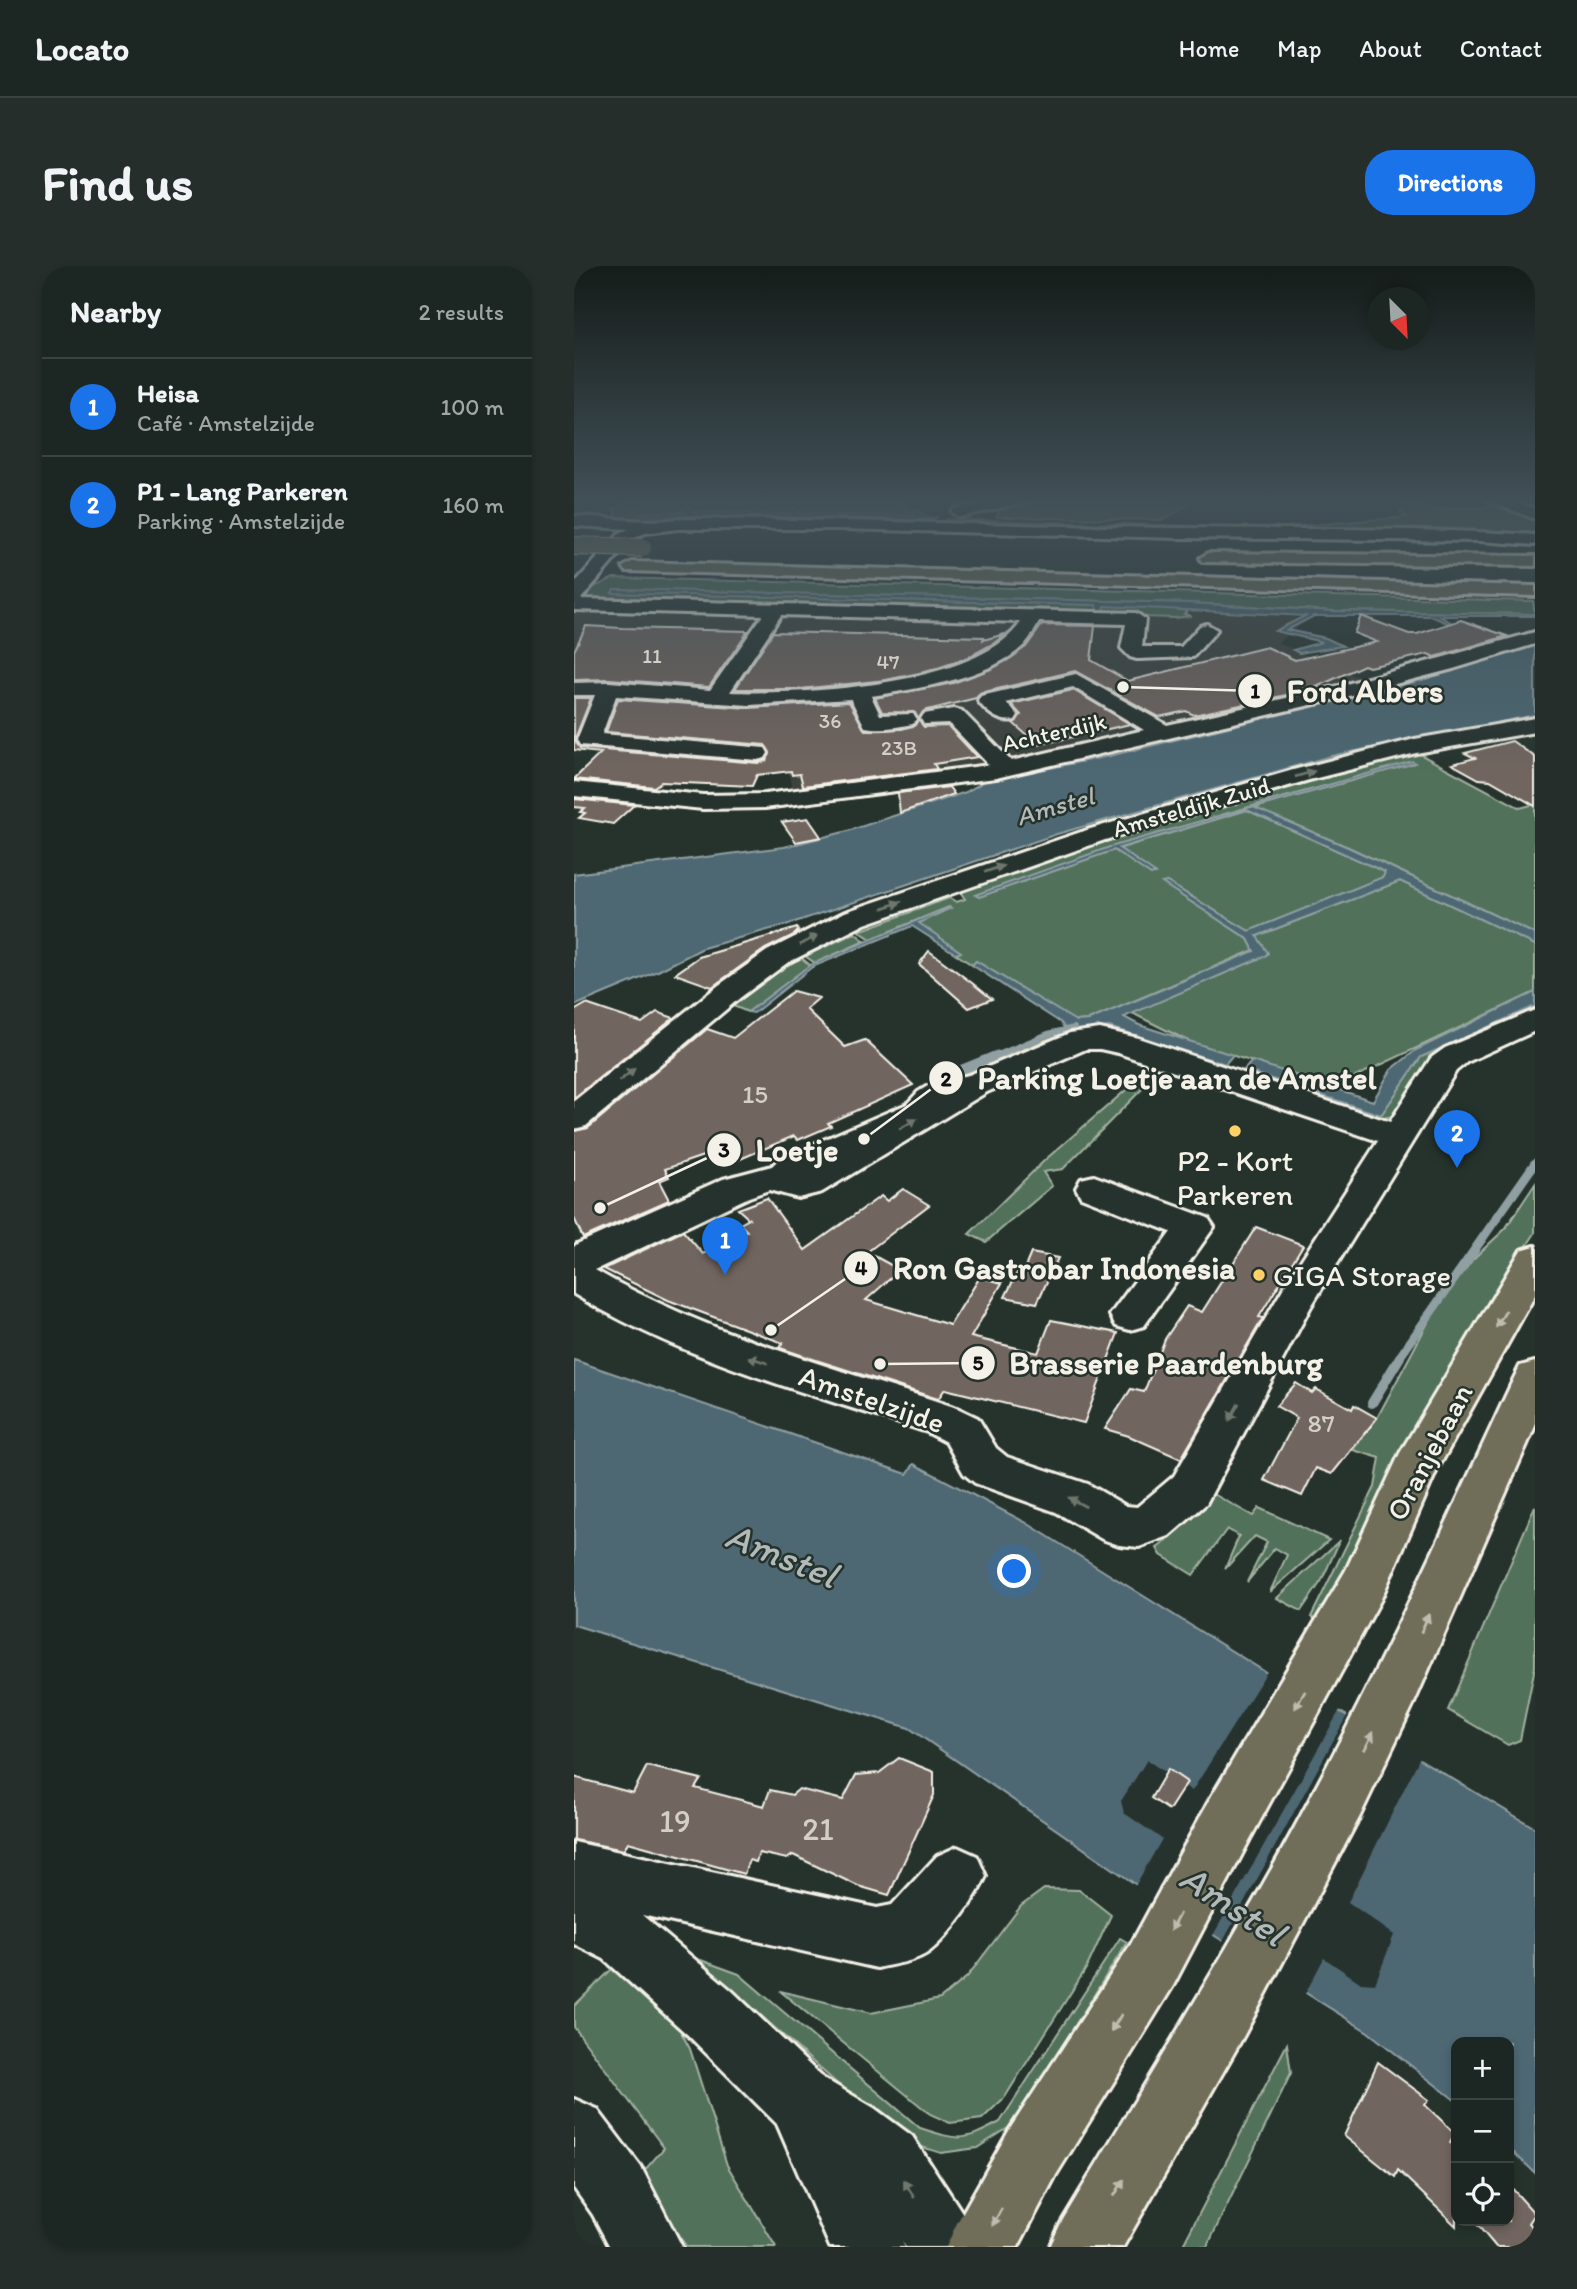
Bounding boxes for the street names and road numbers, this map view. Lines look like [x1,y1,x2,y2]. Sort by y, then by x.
street label: Achterdijk [999,706,1110,758]
street label: Amsteldijk Zuid [1109,771,1273,843]
street label: Amstelzijde [794,1357,950,1441]
street label: Oranjebaan [1378,1377,1480,1527]

